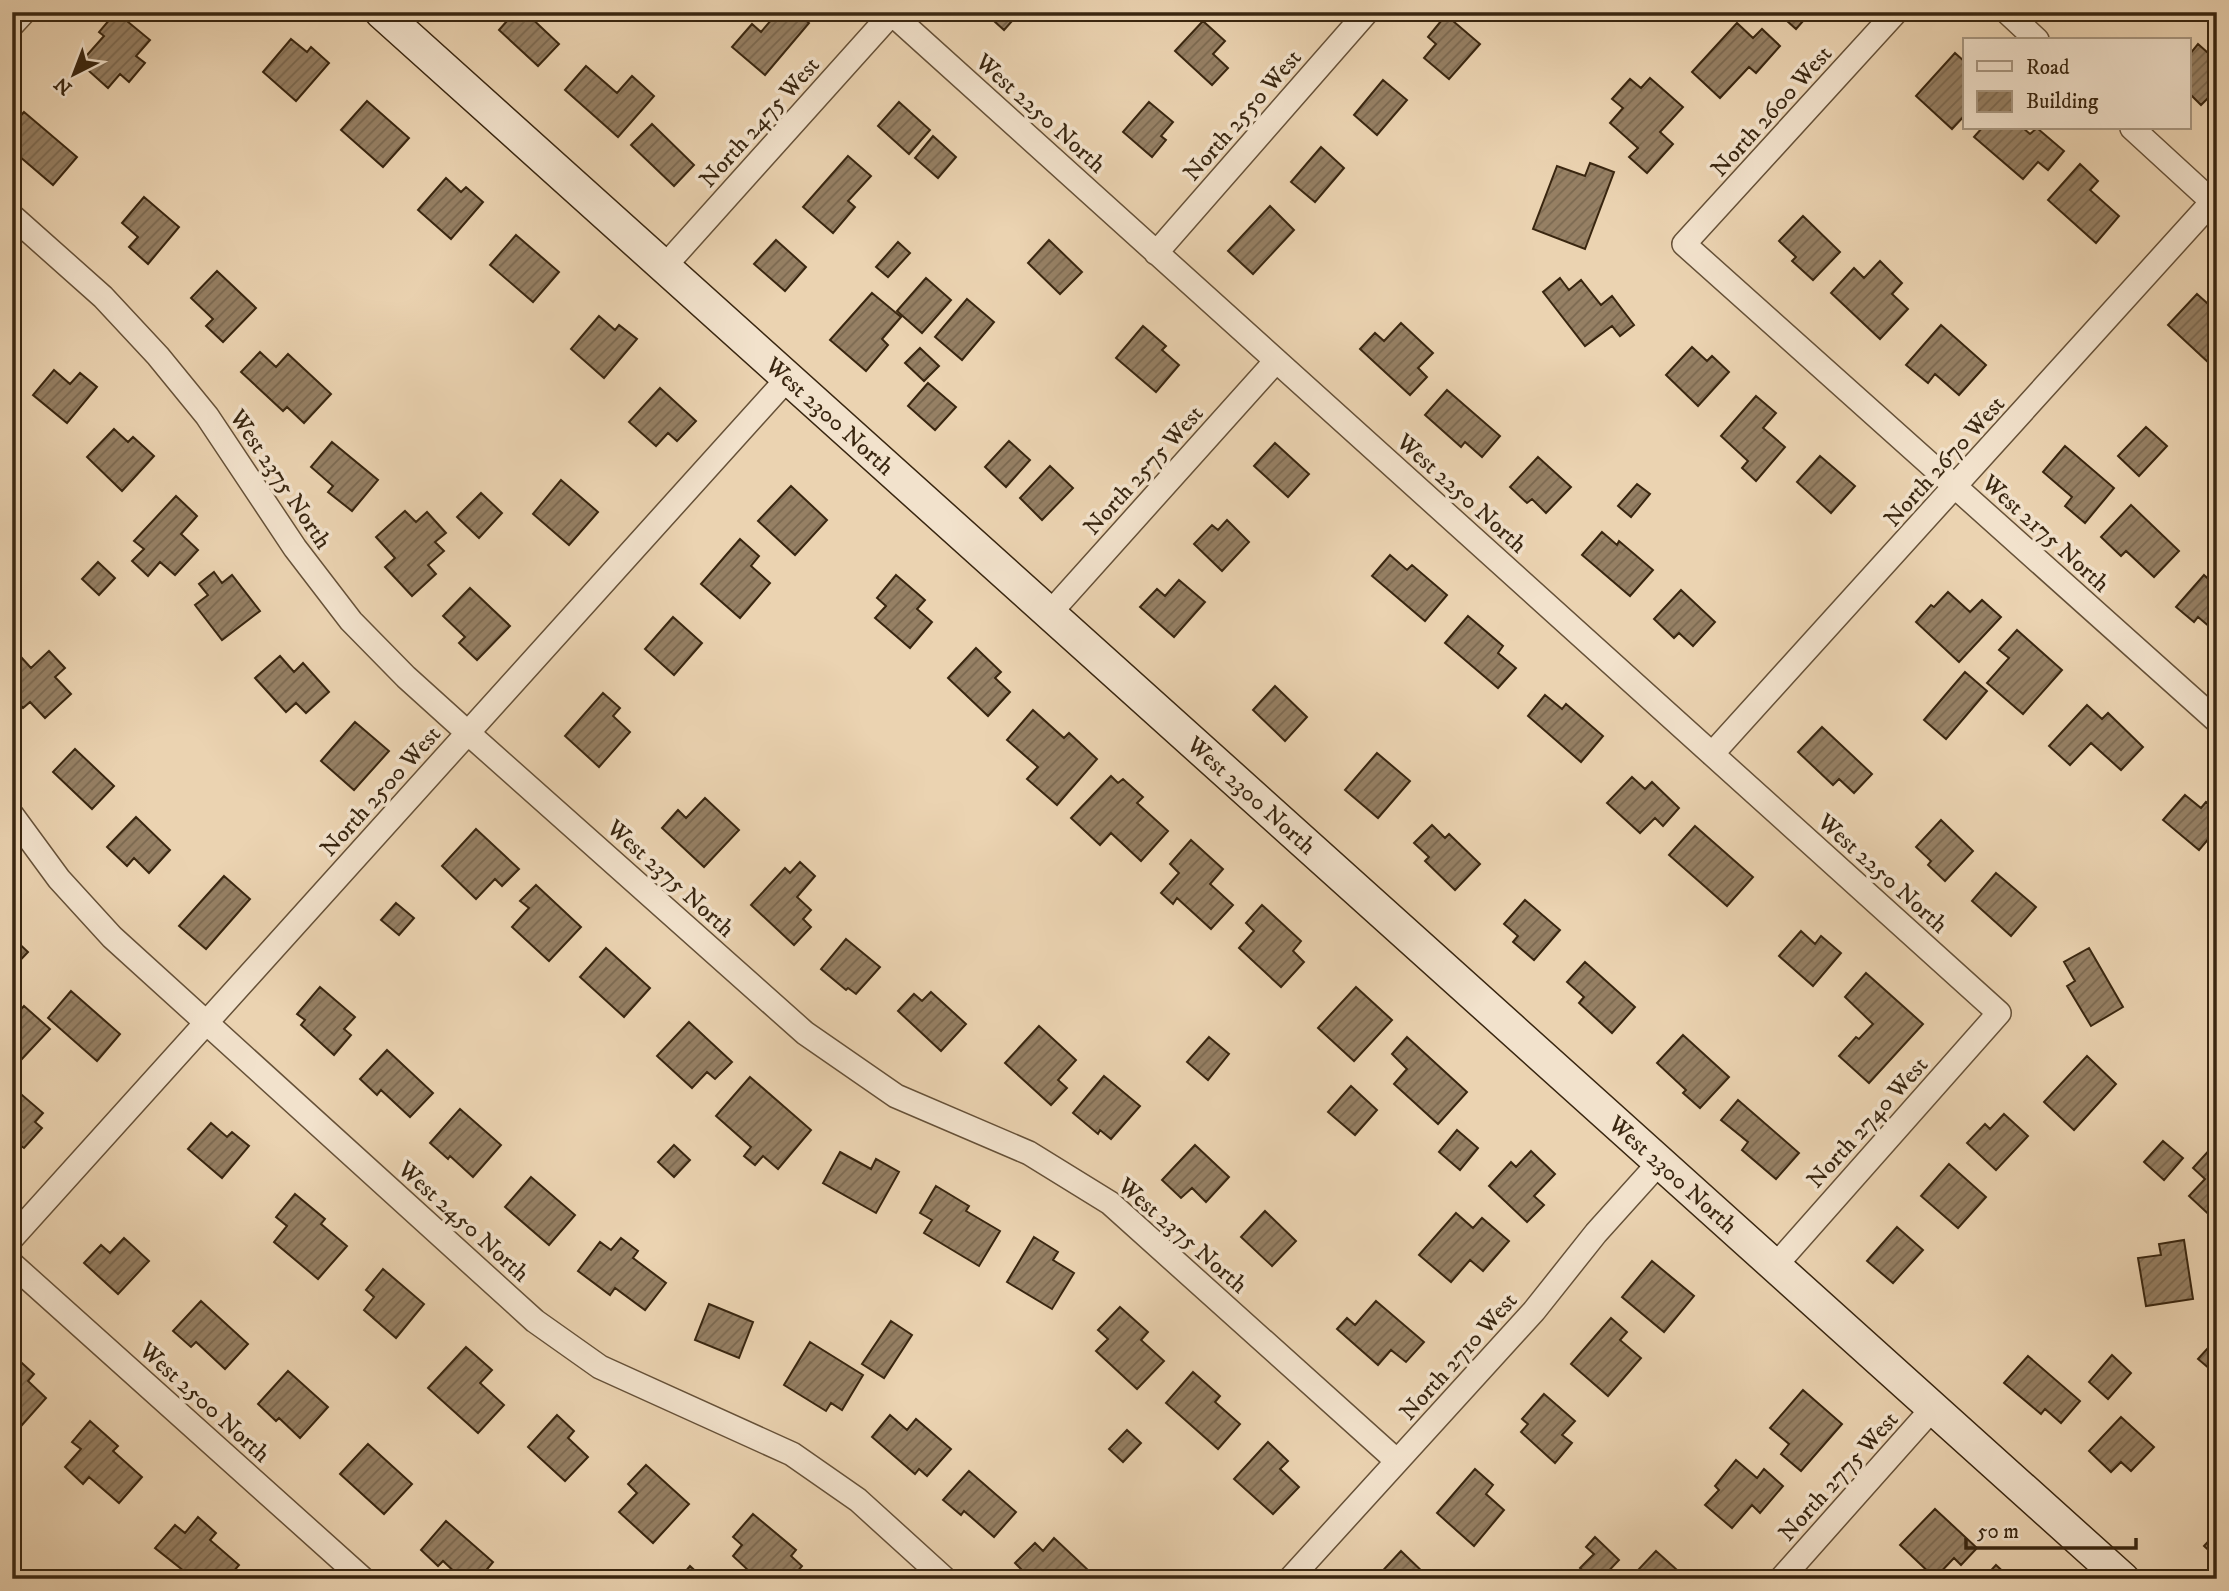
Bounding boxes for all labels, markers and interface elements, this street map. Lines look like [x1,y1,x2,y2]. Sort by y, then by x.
north arrow [38,38,108,108]
legend [1963,38,2190,130]
street label: North 2600 West [1705,39,1839,184]
street label: North 2550 West [1177,43,1308,188]
street label: West 2250 North [968,47,1112,180]
street label: North 2475 West [693,51,827,194]
text: Road [2026,55,2070,81]
text: N [50,71,77,99]
text: Building [2026,89,2099,115]
street label: West 2300 North [758,350,900,483]
street label: North 2670 West [1878,389,2012,534]
street label: North 2575 West [1077,399,1210,542]
street label: West 2375 North [222,403,338,555]
street label: West 2250 North [1389,427,1533,560]
street label: West 2175 North [1974,468,2116,599]
street label: North 2500 West [314,720,448,863]
street label: West 2300 North [1179,729,1322,862]
street label: West 2250 North [1810,807,1954,940]
street label: West 2375 North [599,813,741,944]
street label: North 2740 West [1801,1050,1935,1195]
street label: West 2300 North [1601,1109,1744,1241]
street label: West 2450 North [390,1154,536,1289]
street label: West 2375 North [1111,1171,1254,1300]
street label: North 2710 West [1393,1286,1524,1427]
street label: West 2500 North [132,1335,276,1470]
street label: North 2775 West [1772,1405,1905,1548]
scale bar [1966,1507,2136,1551]
text: 50 m [1977,1519,2019,1545]

